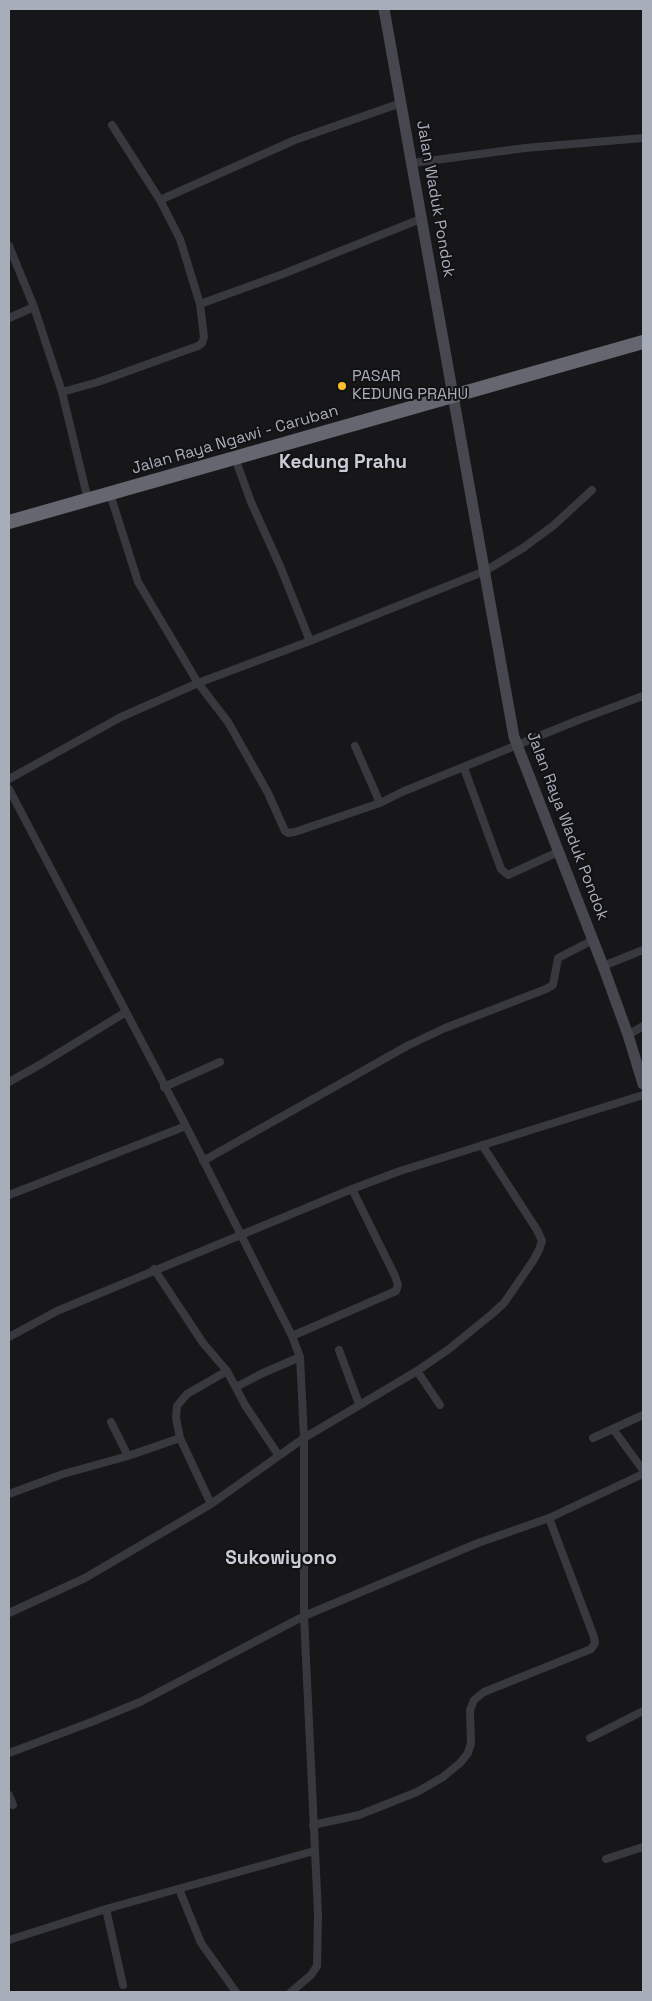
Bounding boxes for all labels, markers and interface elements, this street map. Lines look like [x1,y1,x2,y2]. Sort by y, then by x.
street label: Jalan Waduk Pondok [412,119,458,279]
place label: PASAR KEDUNG PRAHU [352,367,468,405]
marker: PASAR KEDUNG PRAHU [336,380,348,392]
street label: Jalan Raya Ngawi - Caruban [129,401,341,479]
district label: Kedung Prahu [279,452,407,474]
street label: Jalan Raya Waduk Pondok [522,729,612,923]
district label: Sukowiyono [225,1548,337,1570]

